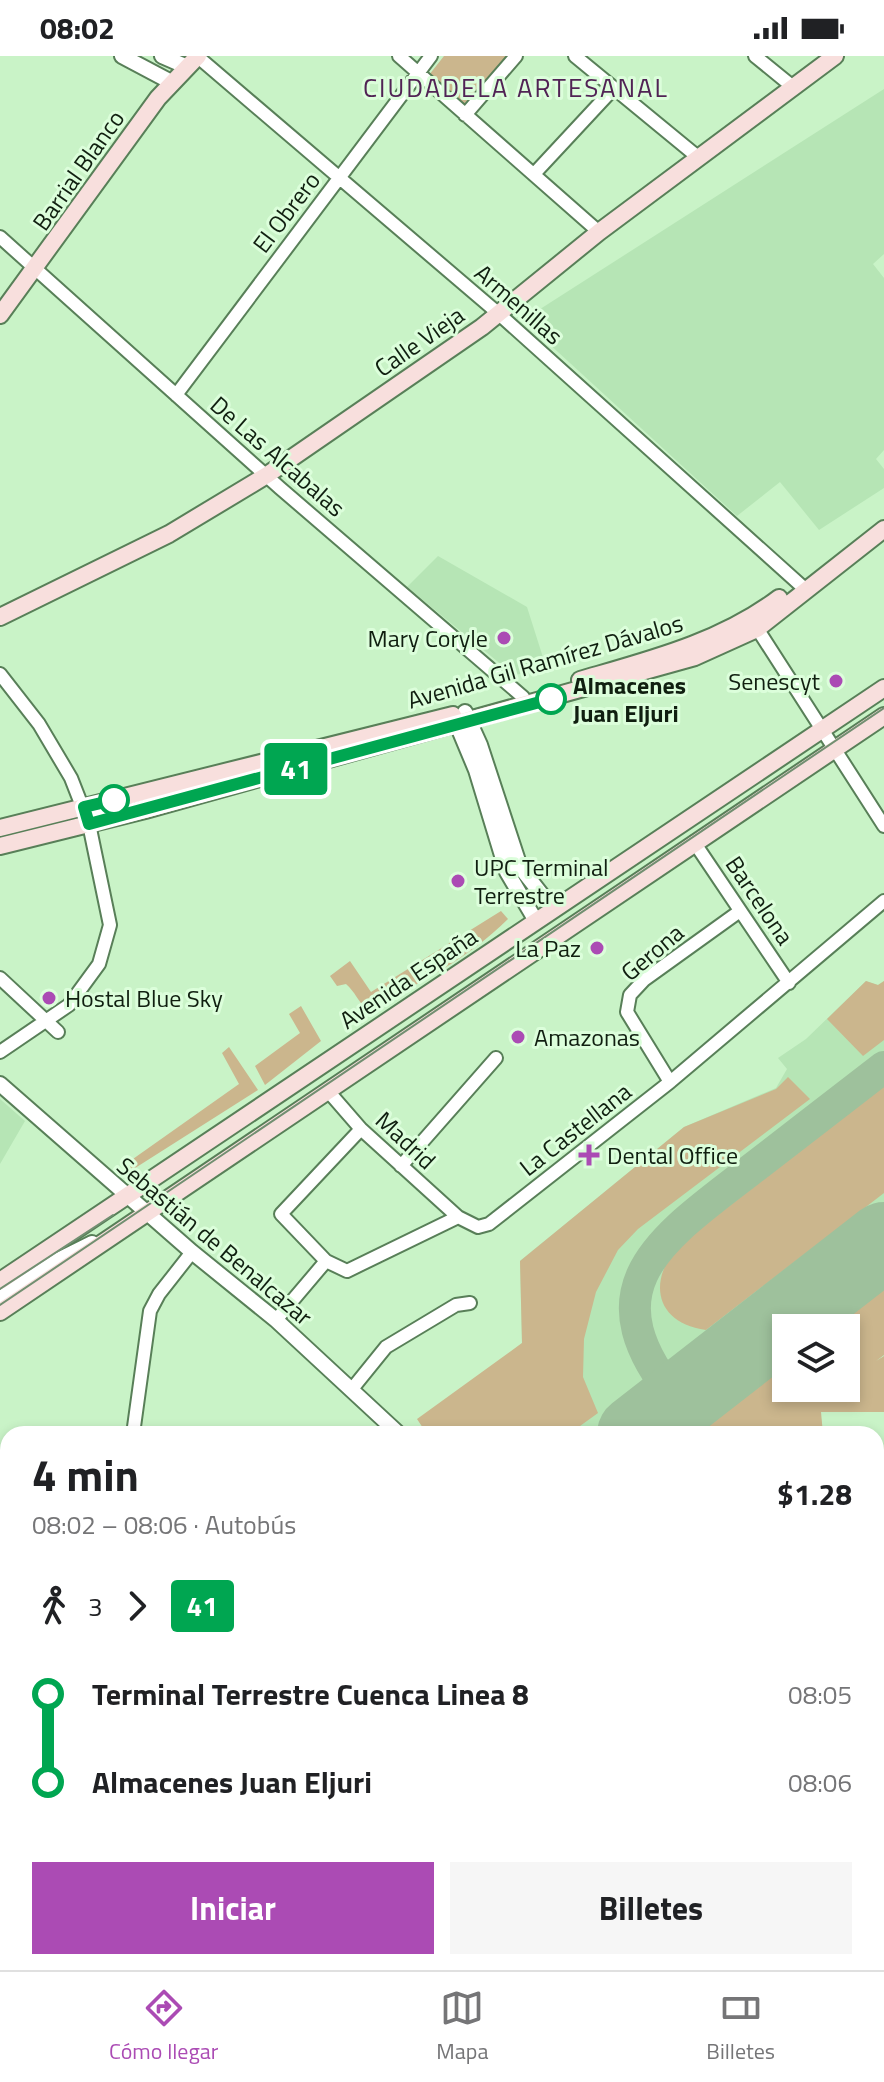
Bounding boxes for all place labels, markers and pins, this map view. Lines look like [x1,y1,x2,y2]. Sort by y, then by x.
place label: Mary Coryle [368,620,488,656]
marker: Mary Coryle [495,629,513,647]
place label: Senescyt [728,663,821,699]
place label: Almacenes Juan Eljuri [573,667,686,731]
marker: Senescyt [827,672,845,690]
marker: Almacenes Juan Eljuri [536,684,566,714]
unlabelled marker [99,785,129,815]
place label: UPC Terminal Terrestre [474,849,609,913]
marker: UPC Terminal Terrestre [449,872,467,890]
place label: La Paz [515,930,581,966]
marker: La Paz [588,939,606,957]
place label: Hostal Blue Sky [65,980,223,1016]
marker: Hostal Blue Sky [40,989,58,1007]
place label: Amazonas [534,1019,640,1055]
marker: Amazonas [509,1028,527,1046]
place label: Dental Office [607,1137,738,1173]
marker: Dental Office [578,1144,600,1166]

